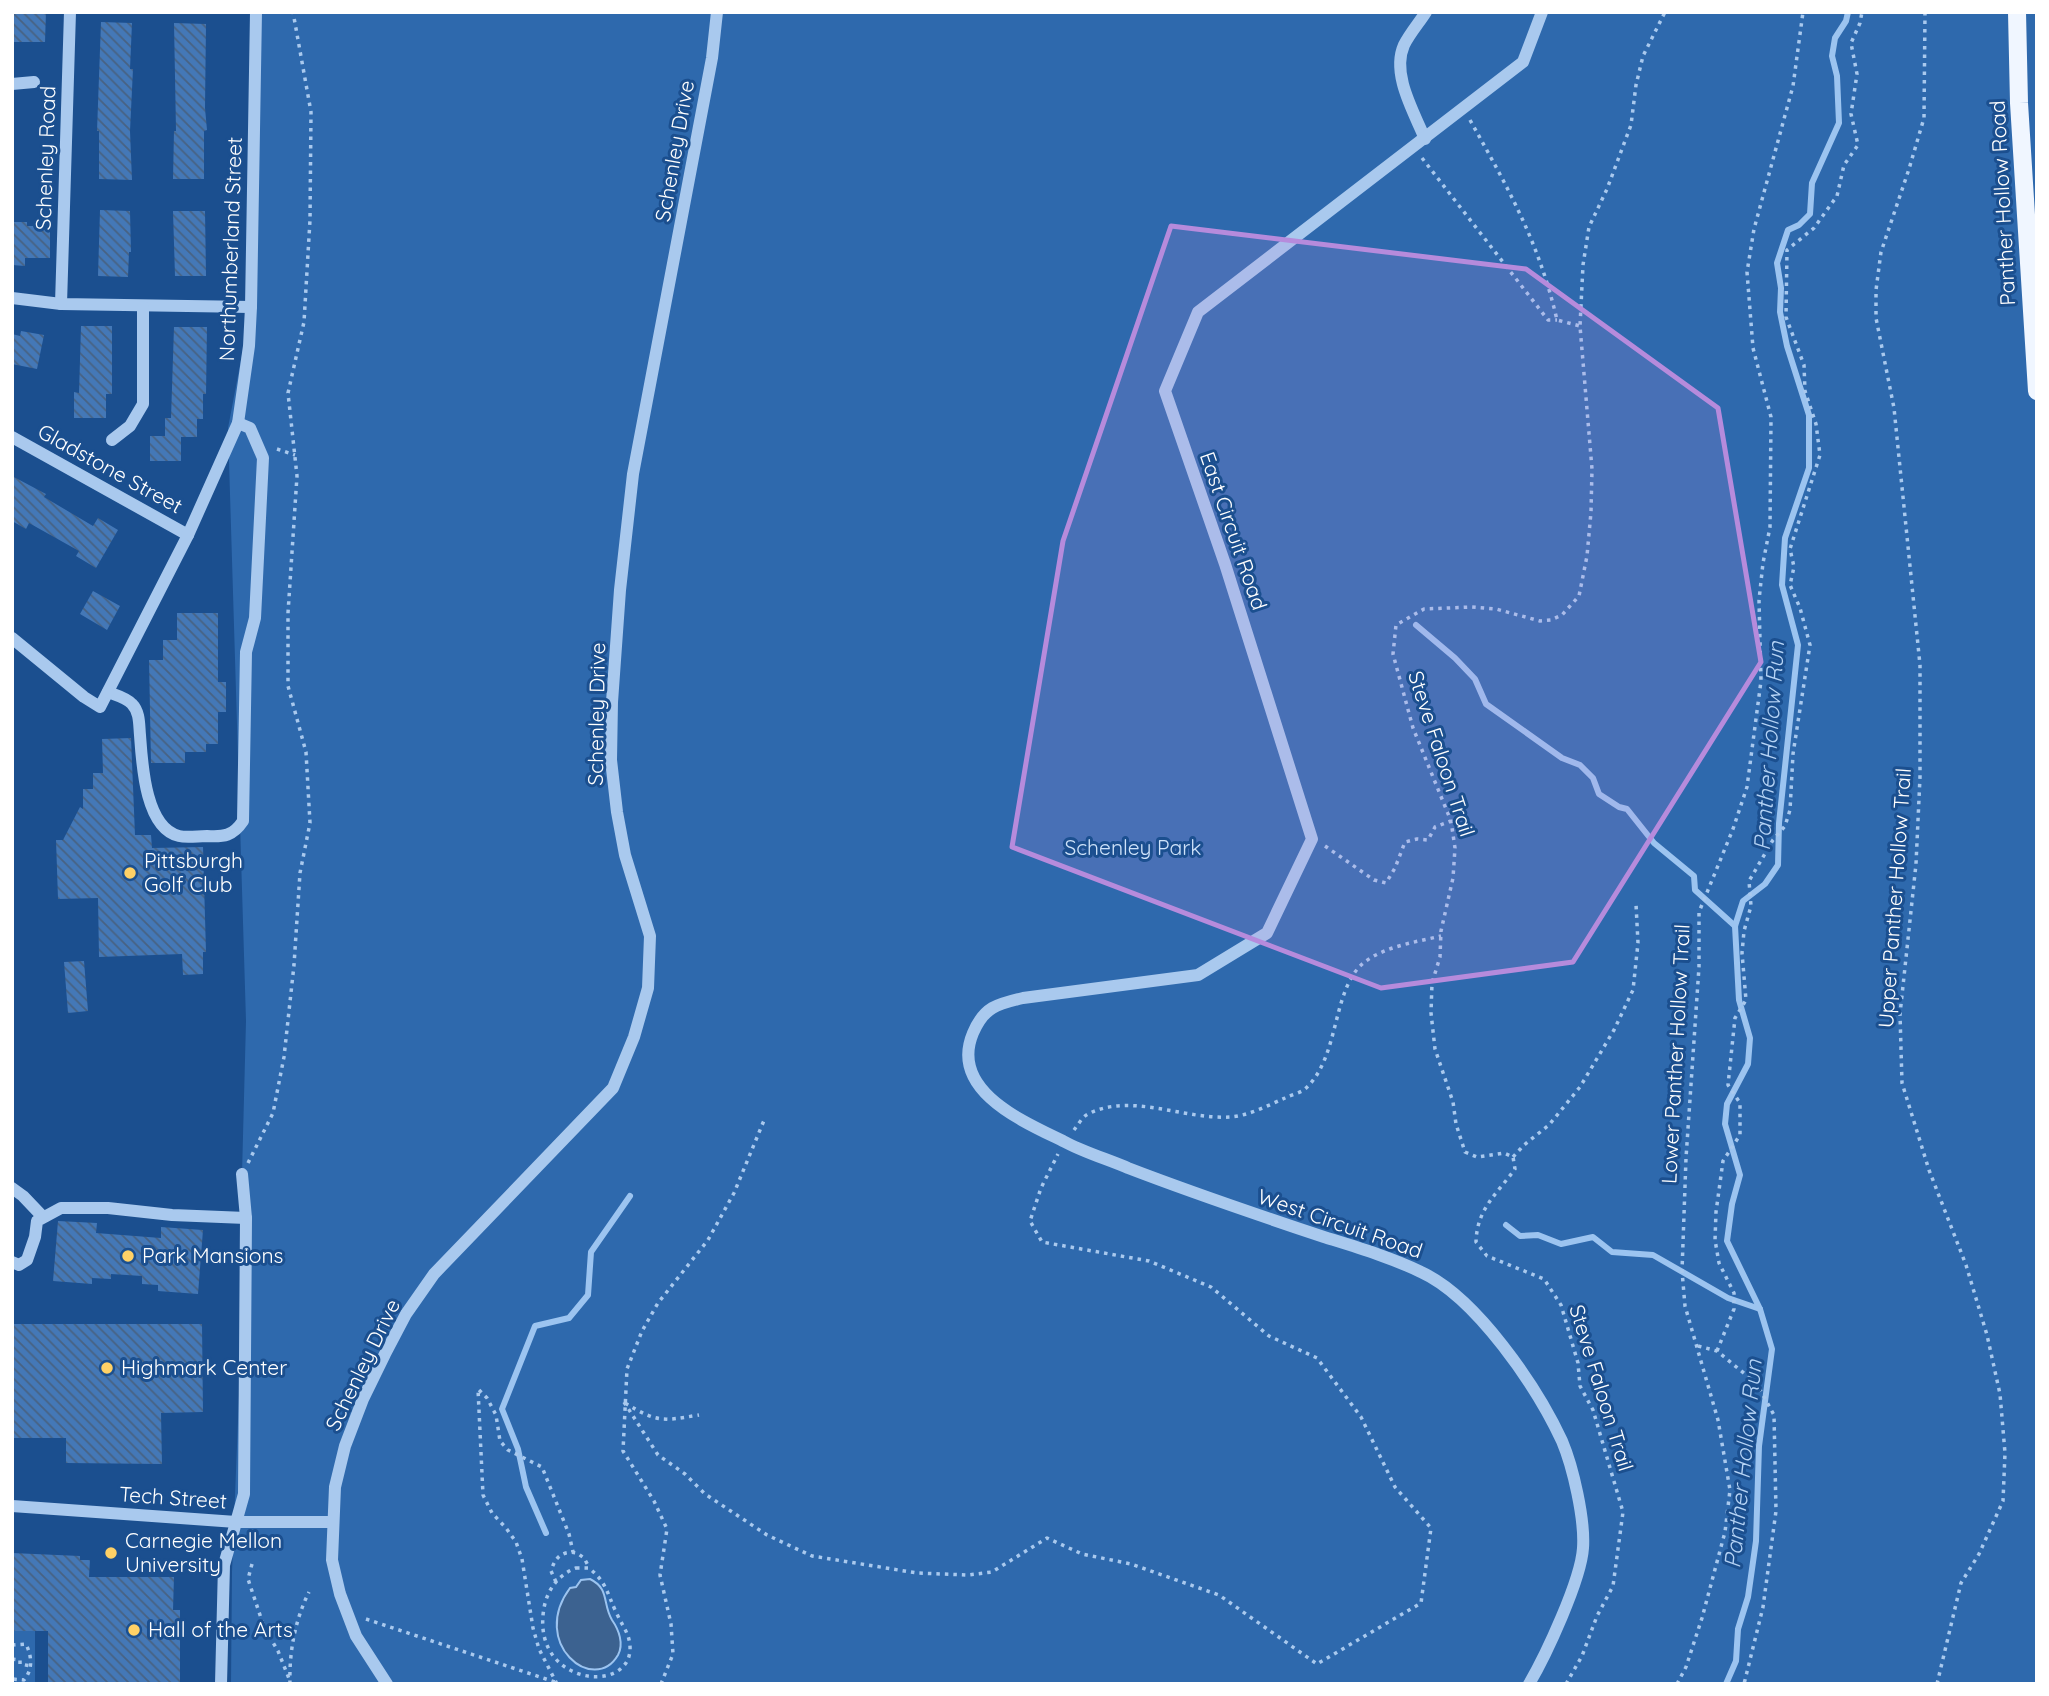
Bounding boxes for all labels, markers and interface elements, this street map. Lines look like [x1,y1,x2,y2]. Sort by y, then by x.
street label: Schenley Drive [649,78,699,224]
street label: Schenley Road [29,85,61,231]
street label: Panther Hollow Road [1984,100,2020,306]
street label: Northumberland Street [213,136,247,362]
street label: Gladstone Street [34,418,187,519]
street label: East Circuit Road [1195,448,1273,613]
water label: Panther Hollow Run [1747,640,1790,852]
street label: Schenley Drive [582,642,610,786]
street label: Steve Faloon Trail [1403,668,1481,840]
street label: Upper Panther Hollow Trail [1872,767,1916,1029]
park label: Schenley Park [1064,834,1202,860]
place label: Pittsburgh Golf Club [144,847,243,897]
marker: Pittsburgh Golf Club [122,865,138,881]
street label: Lower Panther Hollow Trail [1655,923,1695,1185]
street label: West Circuit Road [1254,1183,1426,1263]
place label: Park Mansions [142,1242,283,1268]
marker: Park Mansions [120,1248,136,1264]
street label: Schenley Drive [319,1295,405,1435]
street label: Steve Faloon Trail [1564,1301,1640,1474]
place label: Highmark Center [121,1354,287,1380]
water label: Panther Hollow Run [1717,1357,1768,1570]
marker: Highmark Center [99,1360,115,1376]
street label: Tech Street [118,1480,228,1514]
place label: Carnegie Mellon University [125,1527,282,1577]
marker: Carnegie Mellon University [103,1545,119,1561]
place label: Hall of the Arts [148,1616,293,1642]
marker: Hall of the Arts [126,1622,142,1638]

